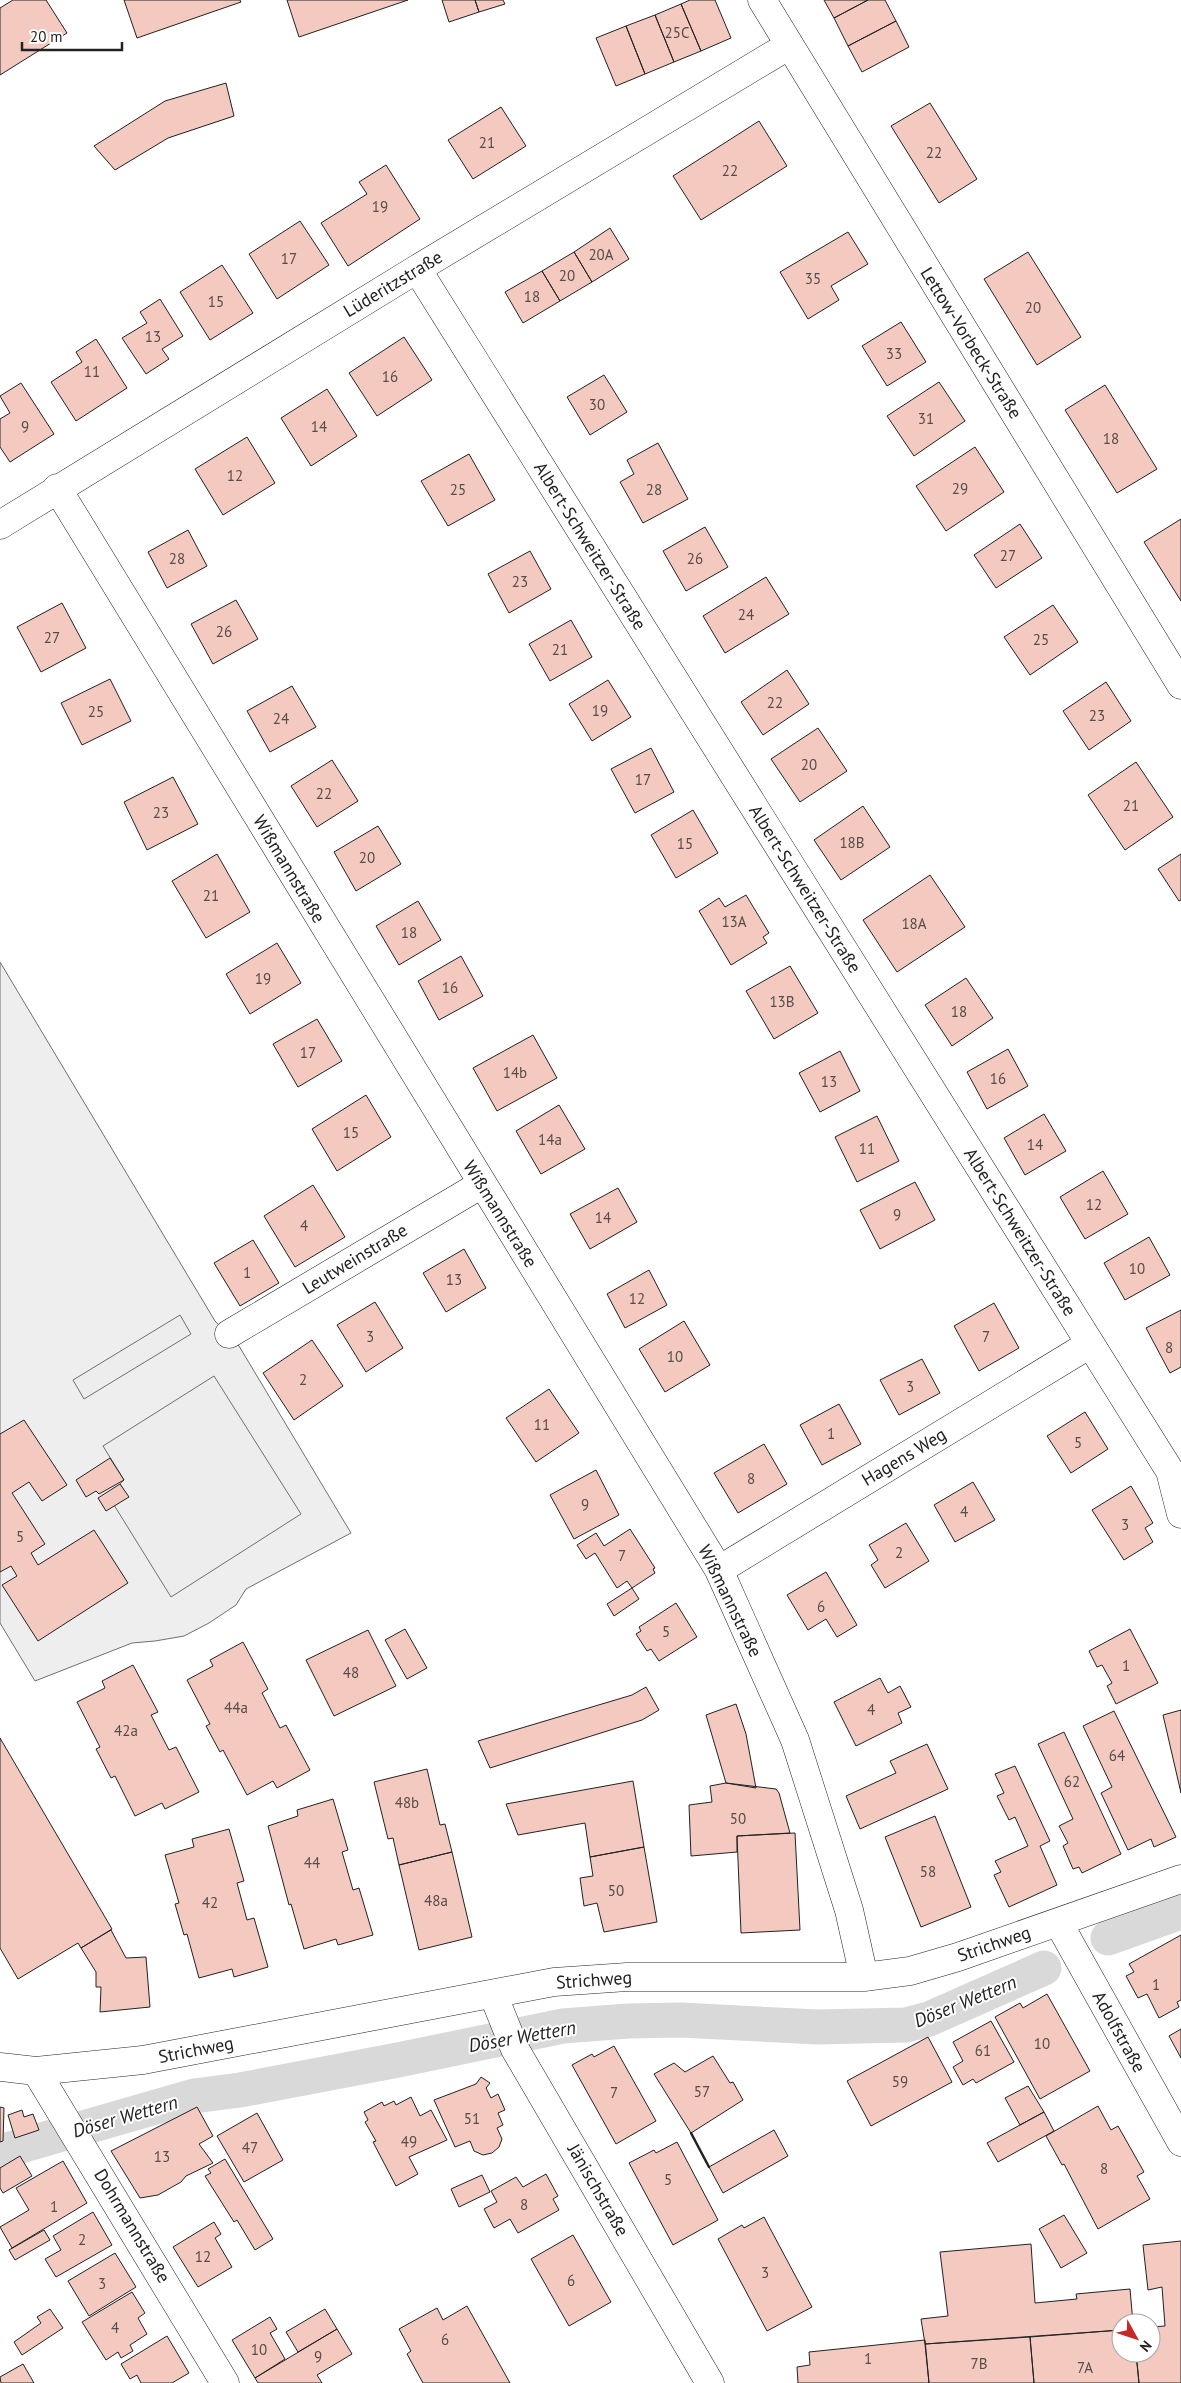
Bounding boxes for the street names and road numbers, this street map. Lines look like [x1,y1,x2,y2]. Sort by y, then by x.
street label: Lüderitzstraße [339,245,446,322]
street label: Lettow-Vorbeck-Straße [915,263,1027,423]
street label: Albert-Schweitzer-Straße [529,457,652,634]
street label: Albert-Schweitzer-Straße [744,800,867,977]
street label: Wißmannstraße [248,810,331,927]
street label: Albert-Schweitzer-Straße [959,1143,1082,1320]
street label: Wißmannstraße [458,1156,543,1272]
street label: Leutweinstraße [298,1218,411,1299]
street label: Hagens Weg [857,1422,950,1491]
street label: Wißmannstraße [693,1541,768,1661]
street label: Strichweg [954,1920,1034,1967]
street label: Strichweg [555,1965,633,1994]
street label: Adolfstraße [1088,1987,1151,2076]
street label: Strichweg [156,2031,236,2068]
street label: Jänischstraße [562,2139,634,2240]
street label: Dohrmannstraße [89,2164,176,2287]

